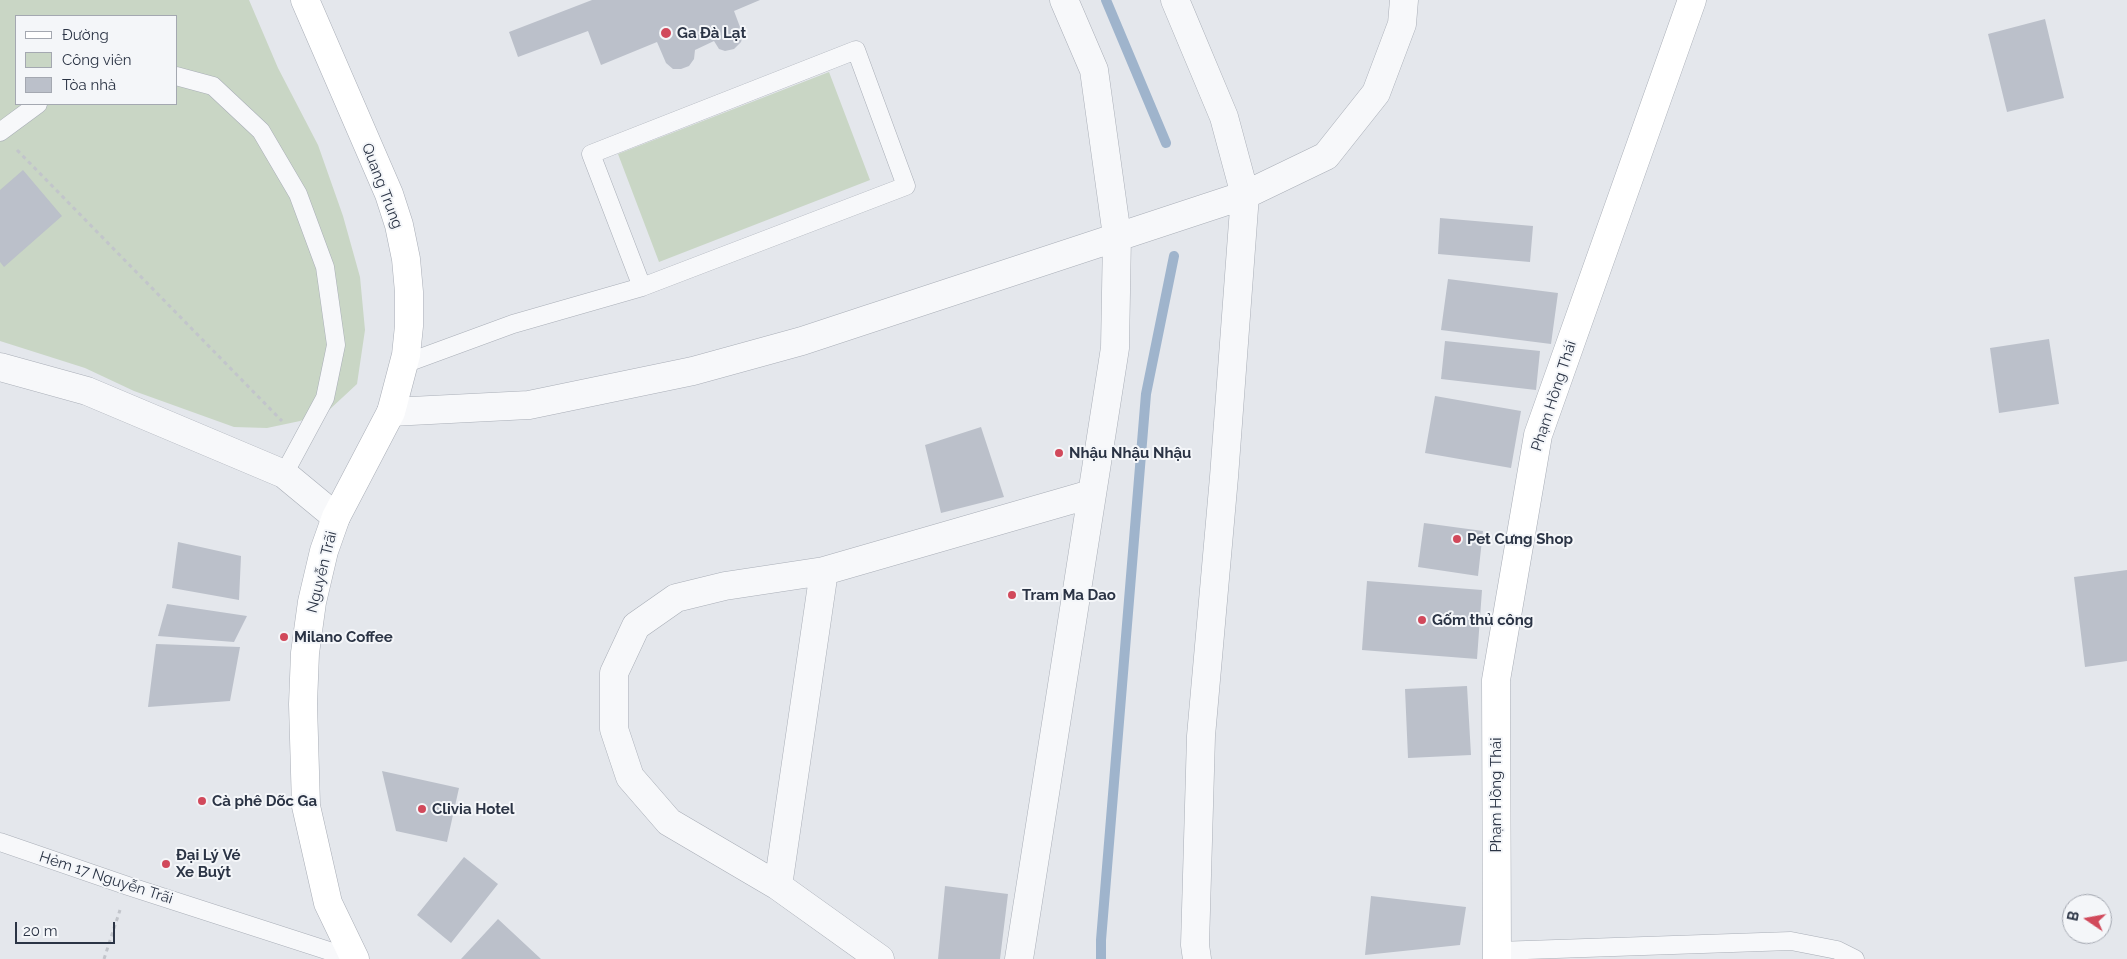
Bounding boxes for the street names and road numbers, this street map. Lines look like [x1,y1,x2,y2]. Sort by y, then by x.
street label: Quang Trung [357,141,407,231]
street label: Phạm Hồng Thái [1528,339,1580,453]
street label: Nguyễn Trãi [303,529,341,615]
street label: Phạm Hồng Thái [1487,737,1505,853]
street label: Hẻm 17 Nguyễn Trãi [37,848,175,908]

